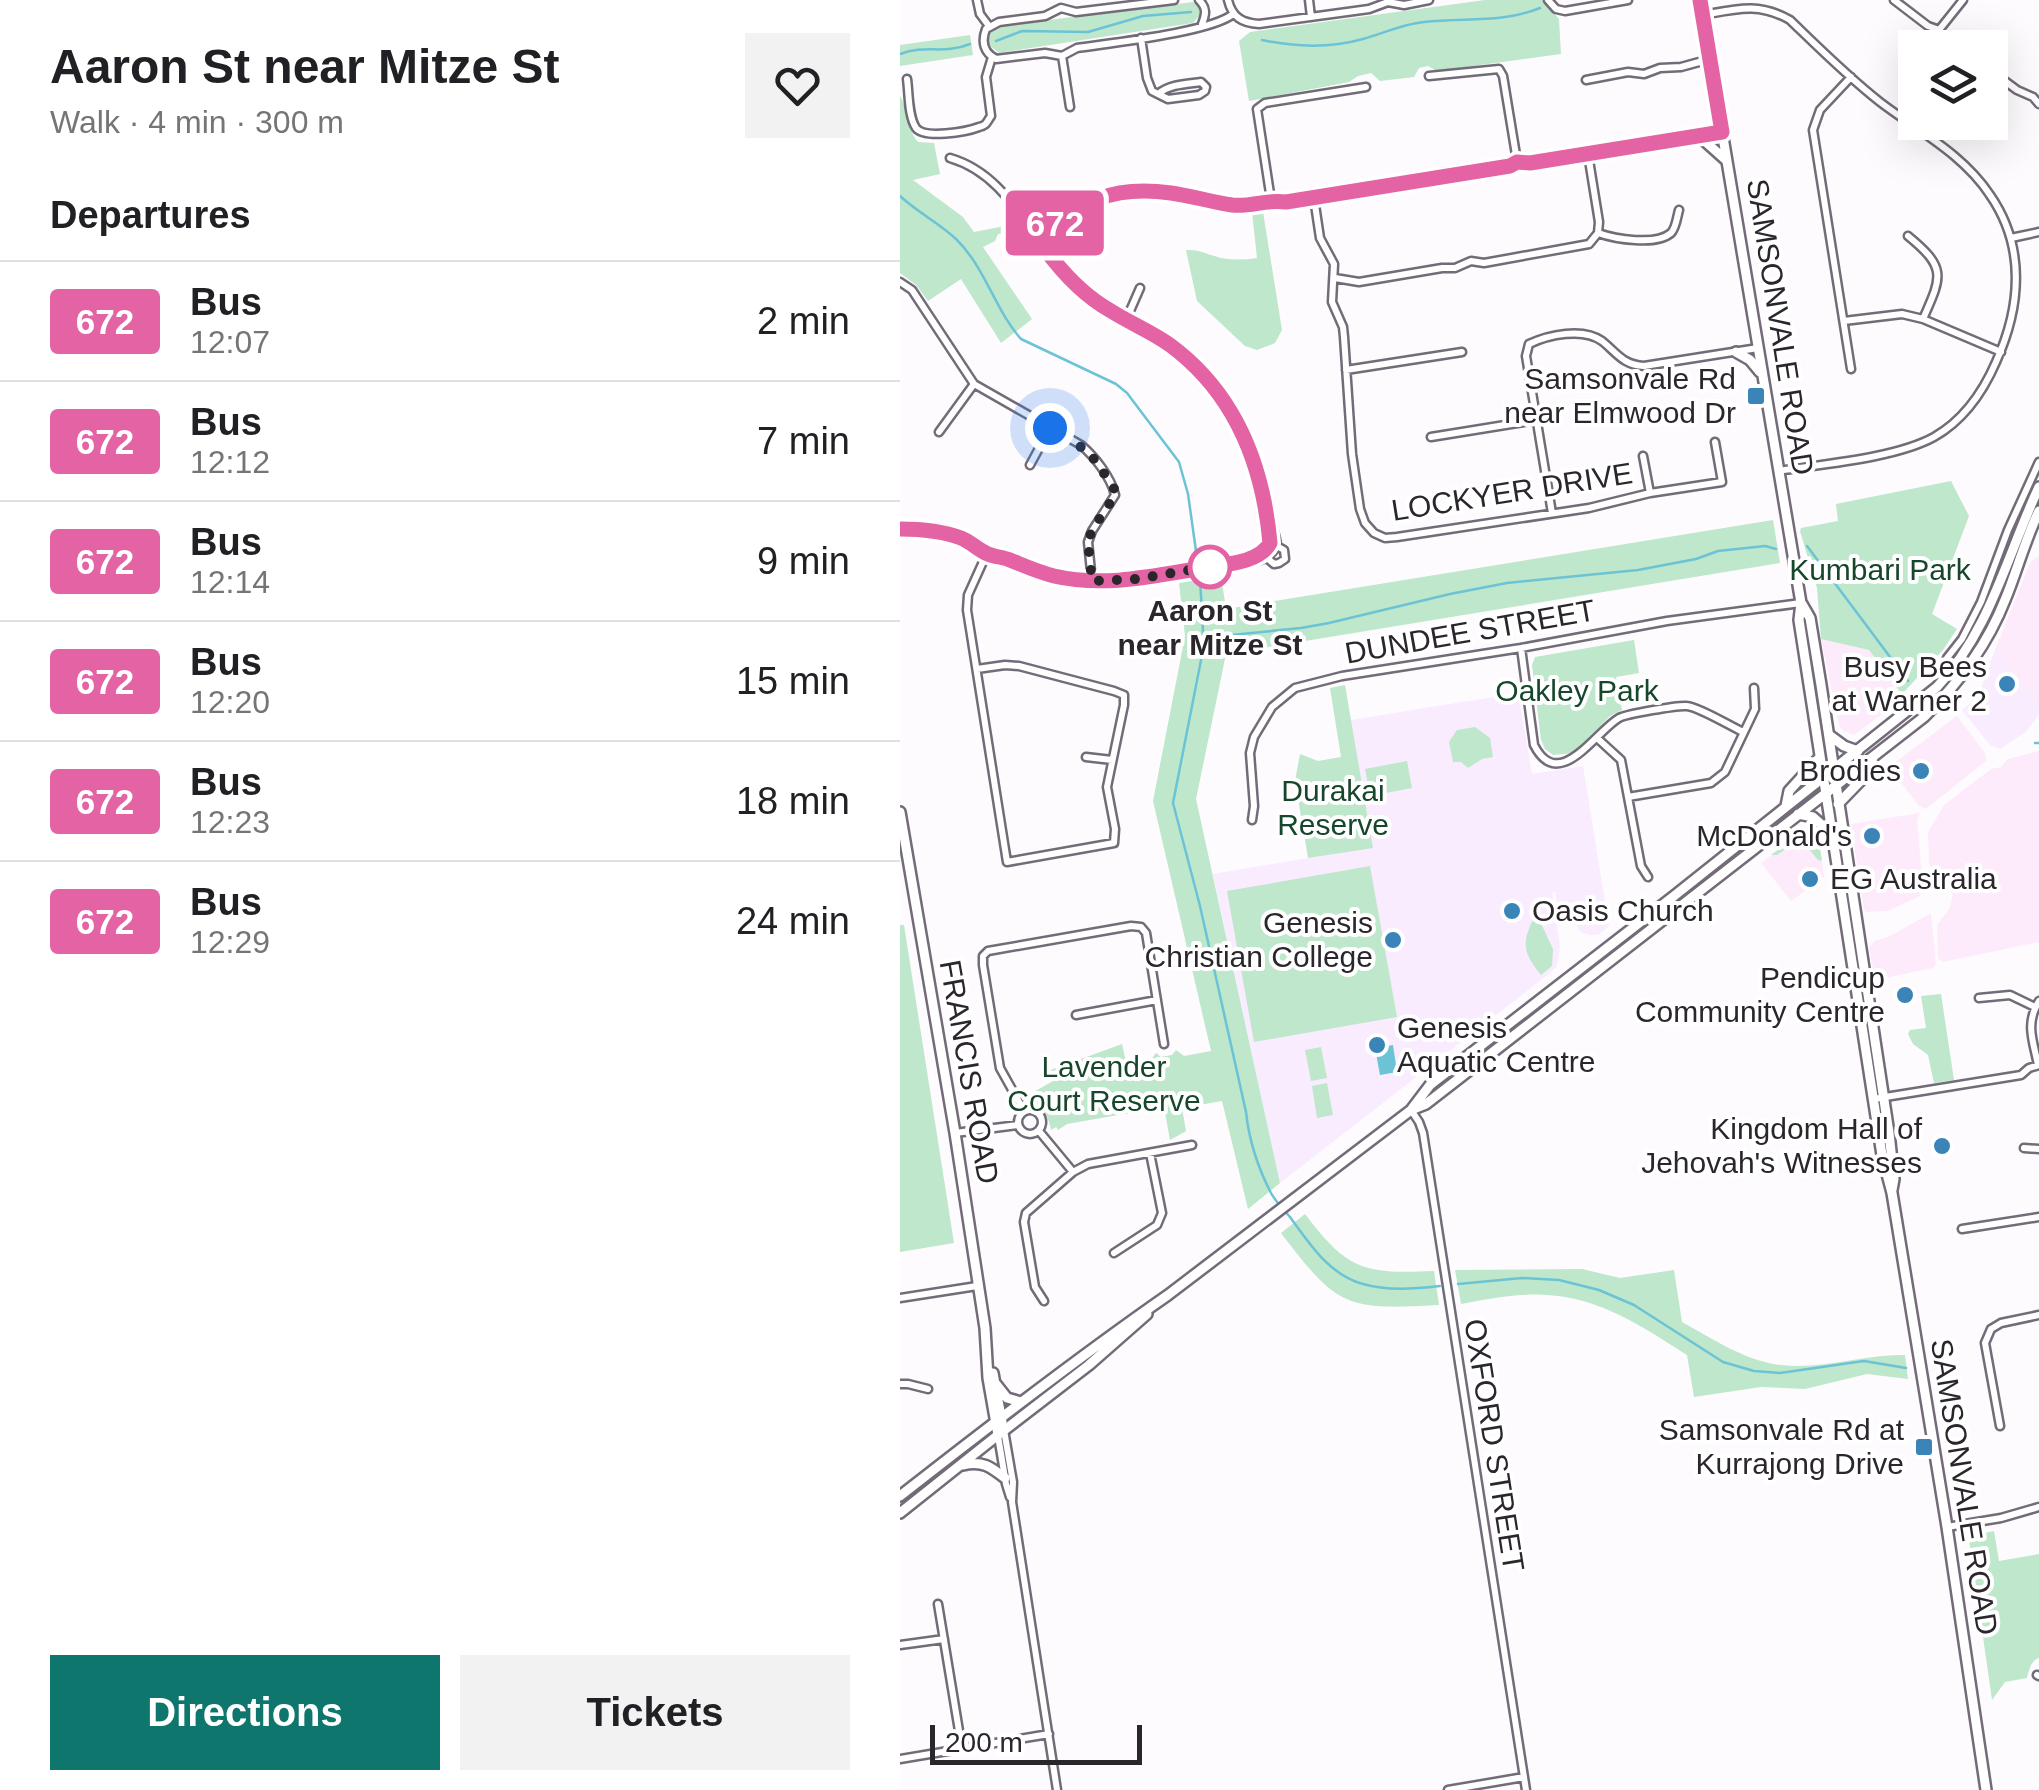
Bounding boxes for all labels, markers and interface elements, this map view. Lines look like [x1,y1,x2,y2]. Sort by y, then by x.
map controls [1898,30,2008,140]
button: layers [1898,30,2008,140]
button: heart [745,33,850,138]
text: Aaron St near Mitze St [50,40,559,93]
text: Walk · 4 min · 300 m [50,104,344,140]
street label: SAMSONVALE ROAD [1741,176,1820,477]
line badge: 672 [998,190,1112,256]
text: Departures [50,194,251,236]
text: 672 [1026,204,1084,243]
text: Bus [190,281,262,323]
text: 2 min [757,300,850,342]
text: 672 [76,302,134,341]
text: 12:07 [190,324,270,360]
place label: Samsonvale Rd near Elmwood Dr [1504,362,1736,429]
marker: Samsonvale Rd near Elmwood Dr [1745,385,1767,407]
text: Bus [190,401,262,443]
your location [1025,403,1075,453]
text: 7 min [757,420,850,462]
text: 672 [76,422,134,461]
text: 12:12 [190,444,270,480]
street label: LOCKYER DRIVE [1389,456,1635,527]
text: Bus [190,521,262,563]
text: 9 min [757,540,850,582]
text: 672 [76,542,134,581]
marker: Aaron St near Mitze St [1189,546,1231,588]
park label: Kumbari Park [1789,553,1972,586]
text: 12:14 [190,564,270,600]
street label: DUNDEE STREET [1342,593,1598,670]
place label: Aaron St near Mitze St [1117,594,1303,661]
text: Bus [190,641,262,683]
place label: Busy Bees at Warner 2 [1831,650,1987,717]
text: 15 min [736,660,850,702]
text: 672 [76,662,134,701]
marker: Busy Bees at Warner 2 [1996,673,2018,695]
park label: Oakley Park [1495,674,1660,707]
text: 12:20 [190,684,270,720]
place label: Brodies [1799,754,1901,787]
marker: Brodies [1910,760,1932,782]
text: Bus [190,761,262,803]
park label: Durakai Reserve [1277,774,1389,841]
text: 18 min [736,780,850,822]
text: 672 [76,782,134,821]
text: 12:23 [190,804,270,840]
place label: McDonald's [1696,819,1852,852]
marker: McDonald's [1861,825,1883,847]
place label: EG Australia [1830,862,1997,895]
marker: EG Australia [1799,868,1821,890]
text: Bus [190,881,262,923]
place label: Oasis Church [1532,894,1714,927]
text: 24 min [736,900,850,942]
marker: Oasis Church [1501,900,1523,922]
text: 672 [76,902,134,941]
place label: Genesis Christian College [1145,906,1373,973]
text: 12:29 [190,924,270,960]
marker: Genesis Christian College [1382,929,1404,951]
street label: FRANCIS ROAD [934,957,1005,1186]
place label: Pendicup Community Centre [1635,961,1885,1028]
marker: Pendicup Community Centre [1894,984,1916,1006]
place label: Genesis Aquatic Centre [1397,1011,1595,1078]
marker: Genesis Aquatic Centre [1366,1034,1388,1056]
park label: Lavender Court Reserve [1007,1050,1201,1117]
place label: Kingdom Hall of Jehovah's Witnesses [1641,1112,1923,1179]
marker: Kingdom Hall of Jehovah's Witnesses [1931,1135,1953,1157]
street label: OXFORD STREET [1458,1316,1531,1573]
street label: SAMSONVALE ROAD [1925,1336,2004,1637]
place label: Samsonvale Rd at Kurrajong Drive [1659,1413,1905,1480]
marker: Samsonvale Rd at Kurrajong Drive [1913,1436,1935,1458]
button: Directions [50,1655,440,1770]
button: Tickets [460,1655,850,1770]
scale bar [930,1720,1142,1764]
text: 200 m [945,1727,1023,1758]

